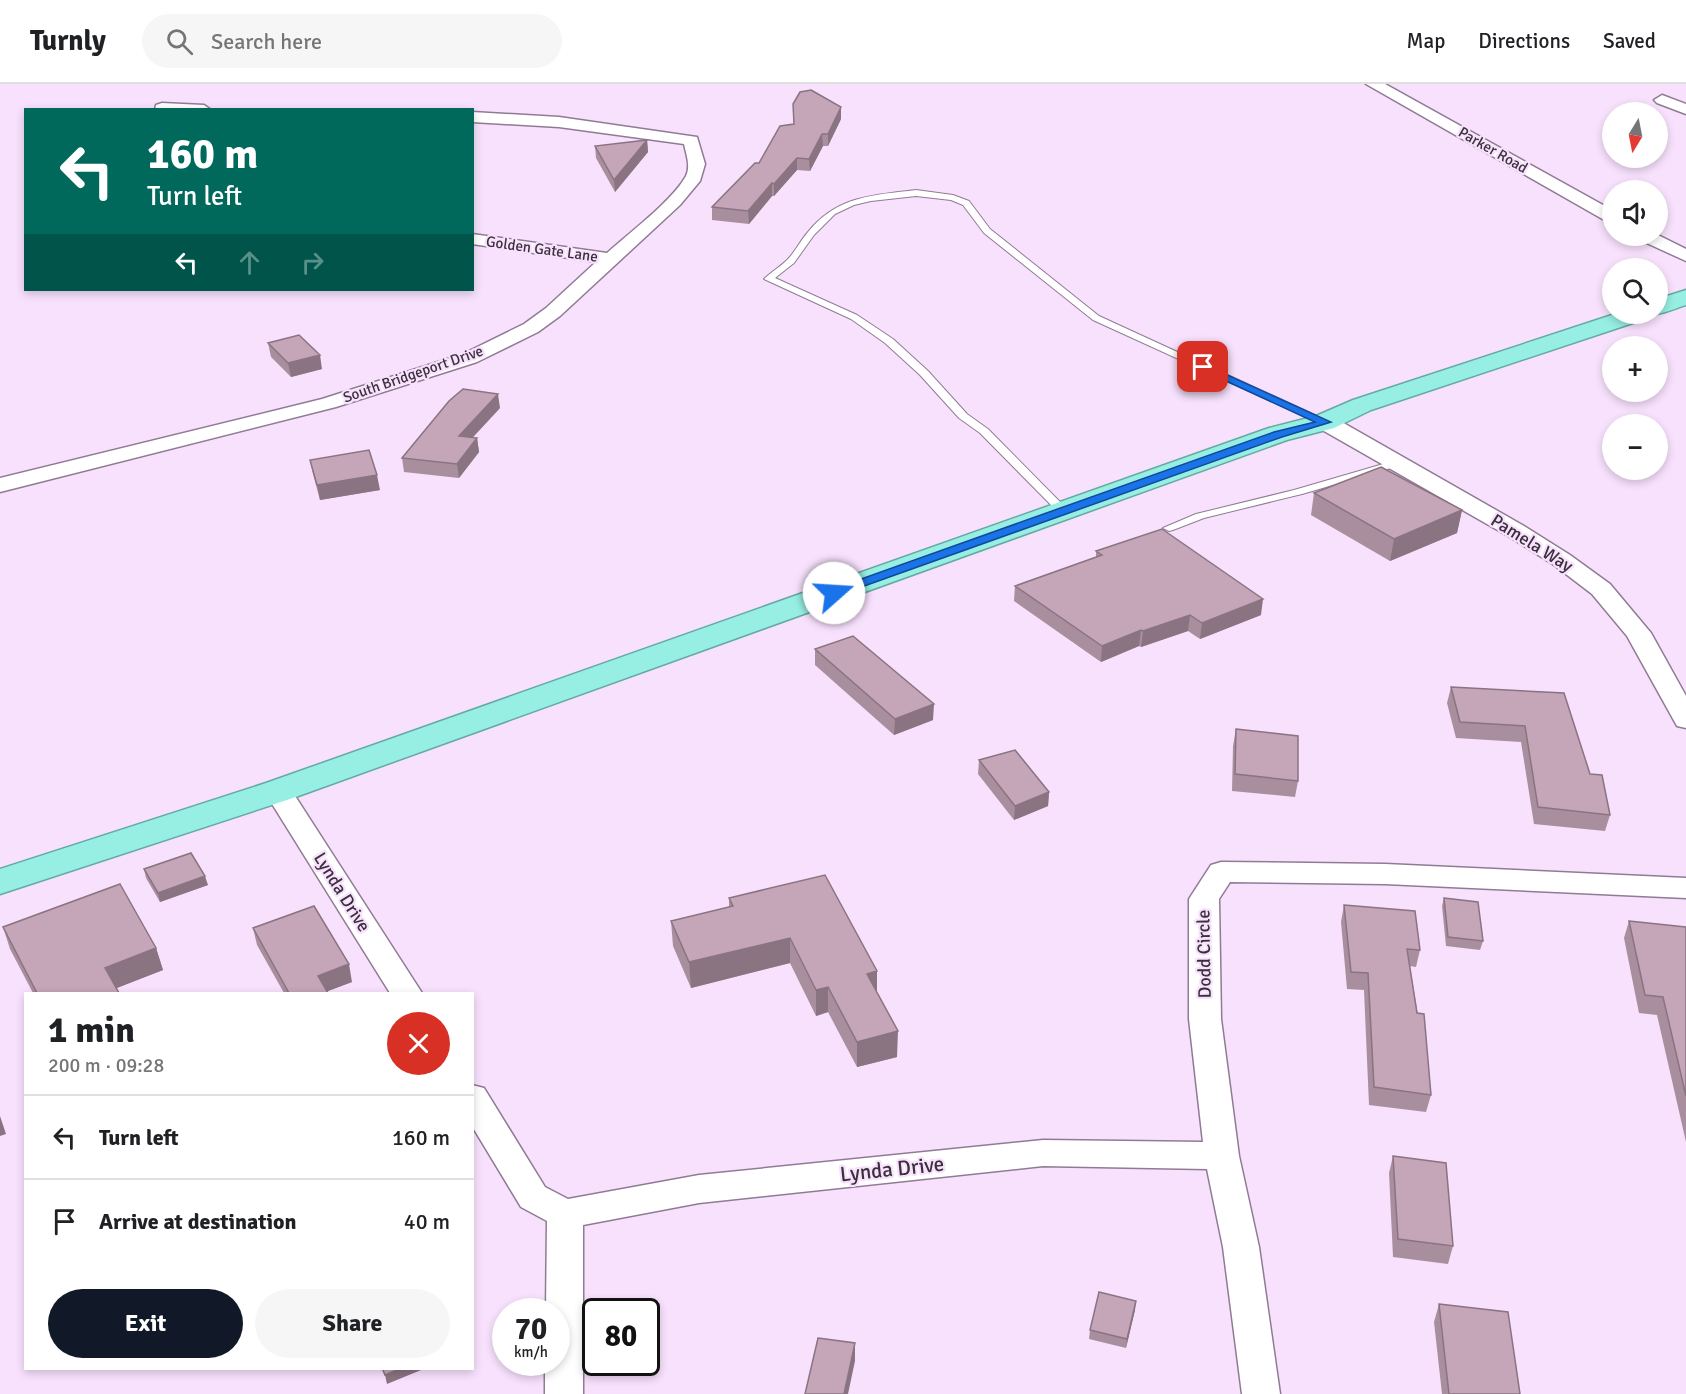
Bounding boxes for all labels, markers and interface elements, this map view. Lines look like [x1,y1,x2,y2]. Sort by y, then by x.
search box [142,14,562,68]
text: Turnly [30,24,106,58]
icon: search [163,25,196,58]
text: Search here [211,28,322,55]
text: Map [1407,28,1445,54]
text: Directions [1478,28,1570,54]
text: Saved [1603,28,1656,54]
north arrow [1602,102,1668,168]
map controls [1602,102,1668,480]
street label: Parker Road [1455,123,1531,177]
text: 160 m [147,129,258,180]
icon: left [48,132,126,210]
text: Turn left [147,180,242,213]
button: sound [1602,180,1668,246]
street label: Golden Gate Lane [485,232,599,266]
icon: left [170,246,203,279]
icon: ahead [233,246,266,279]
icon: right [296,246,329,279]
button: search [1602,258,1668,324]
button: + [1602,336,1668,402]
pin [1177,341,1228,392]
street label: South Bridgeport Drive [341,342,485,406]
icon: arrive [1186,350,1219,383]
button: − [1602,414,1668,480]
street label: Pamela Way [1487,509,1578,577]
position arrow [802,561,866,625]
street label: Lynda Drive [309,848,375,936]
street label: Dodd Circle [1192,909,1216,999]
text: 1 min [48,1008,135,1053]
button: close [387,1012,450,1075]
text: 200 m · 09:28 [48,1053,164,1078]
icon: left [48,1121,81,1154]
text: Turn left [99,1124,179,1151]
text: 160 m [392,1124,450,1151]
street label: Lynda Drive [839,1151,945,1187]
icon: arrive [48,1205,81,1238]
text: Arrive at destination [99,1208,296,1235]
text: 40 m [404,1208,450,1235]
button: Exit [48,1289,243,1358]
button: Share [255,1289,450,1358]
speed limit sign: 80 [582,1298,660,1376]
text: 70 [515,1311,547,1348]
text: km/h [514,1343,548,1361]

